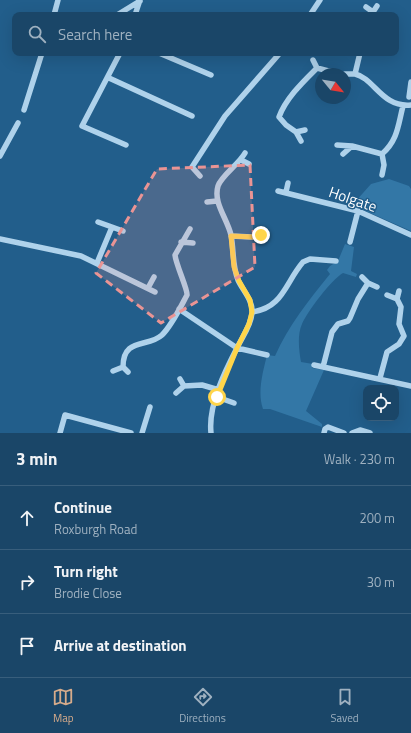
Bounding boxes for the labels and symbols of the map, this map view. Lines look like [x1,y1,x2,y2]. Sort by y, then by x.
north arrow [315,68,351,104]
street label: Holgate [326,180,380,218]
route end [252,226,270,244]
route start [208,388,226,406]

